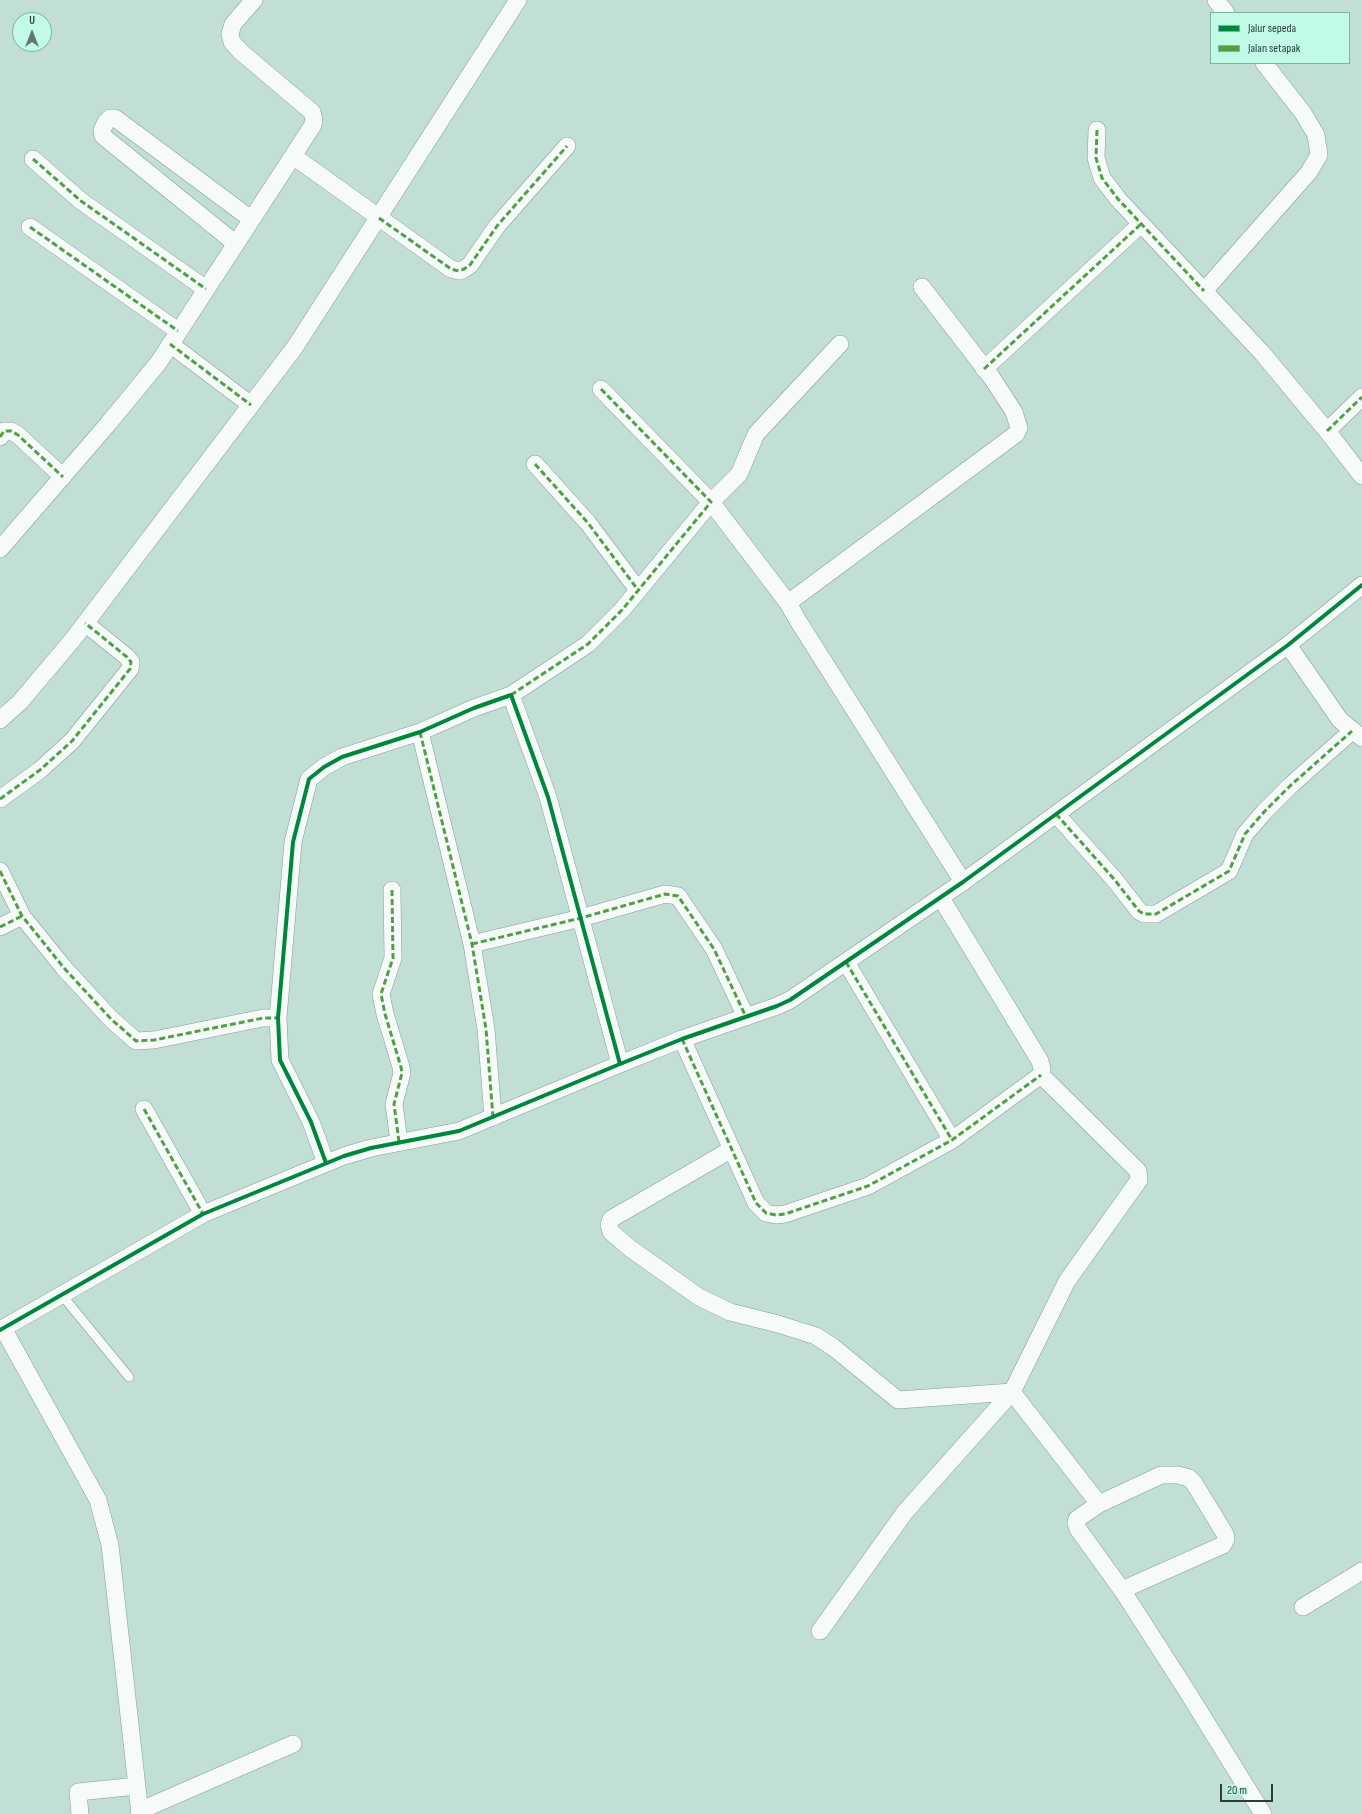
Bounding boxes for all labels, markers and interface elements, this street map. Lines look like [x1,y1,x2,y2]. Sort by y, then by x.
north arrow [12,12,52,52]
legend [1210,12,1350,64]
text: U [29,14,35,27]
text: Jalur sepeda [1248,21,1296,36]
text: Jalan setapak [1248,41,1300,56]
scale bar [1222,1776,1275,1802]
text: 20 m [1227,1783,1247,1798]

